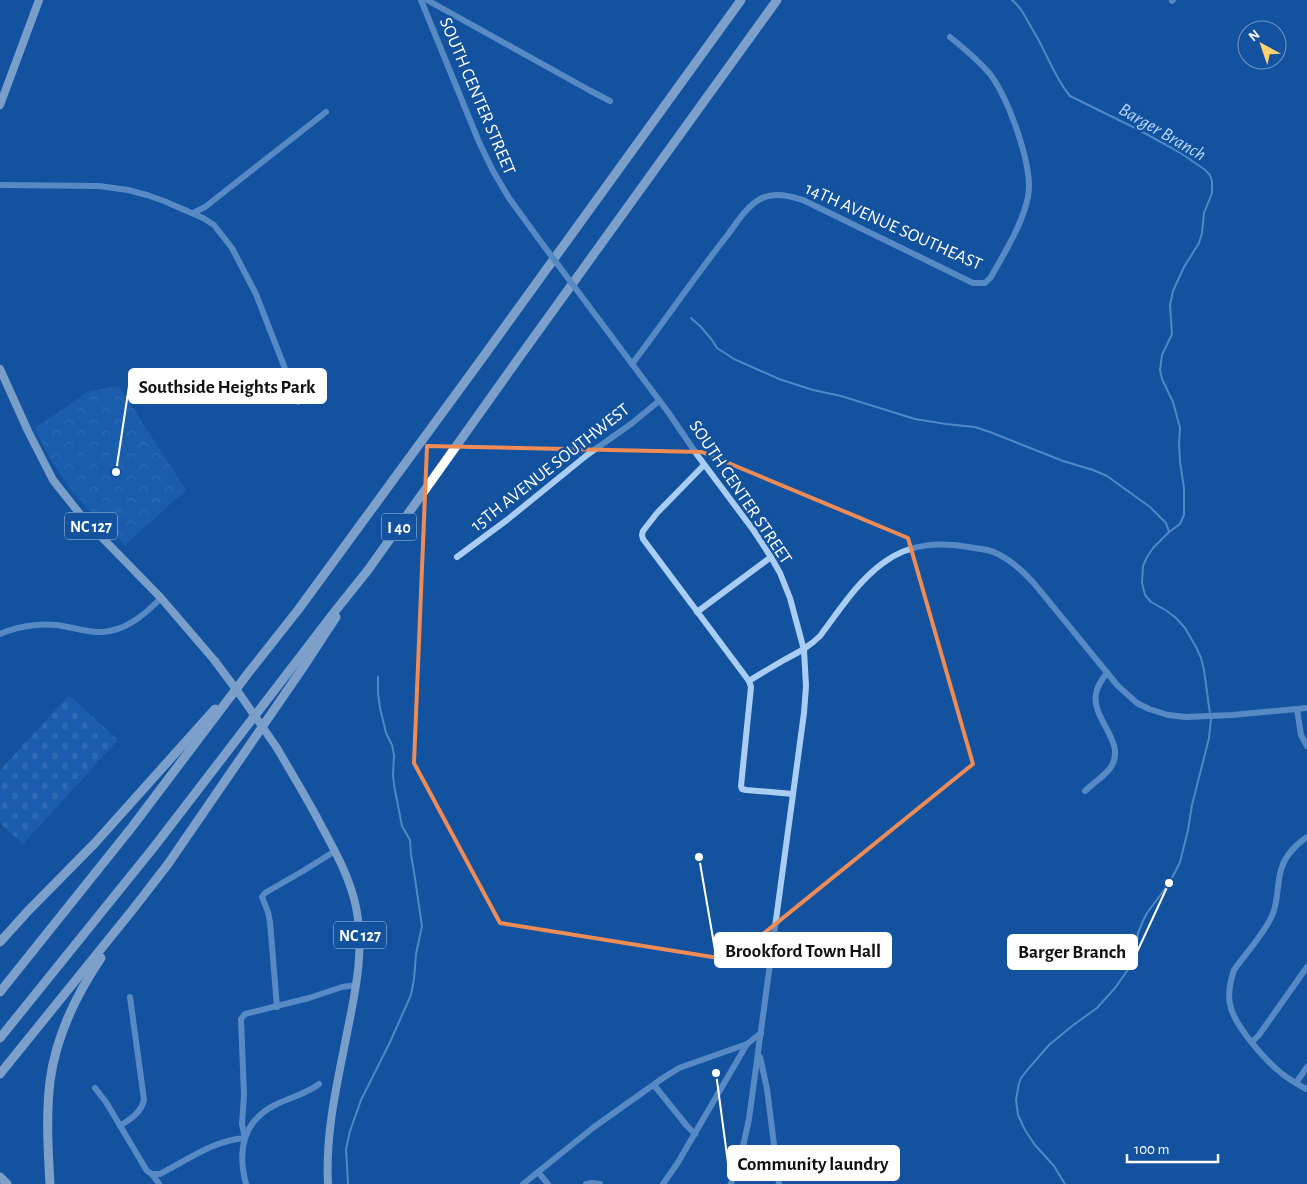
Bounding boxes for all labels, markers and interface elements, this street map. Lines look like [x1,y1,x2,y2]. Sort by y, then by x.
street label: SOUTH CENTER STREET [436,15,518,178]
north arrow [1237,20,1287,70]
text: N [1246,27,1263,44]
water label: Barger Branch [1116,100,1209,165]
street label: 14TH AVENUE SOUTHEAST [802,180,985,274]
callout: Southside Heights Park [129,369,326,403]
text: Southside Heights Park [138,378,316,397]
street label: 15TH AVENUE SOUTHWEST [468,400,633,535]
street label: SOUTH CENTER STREET [685,417,795,568]
road number: NC 127 [65,512,117,540]
road number: I 40 [382,514,416,540]
road number: NC 127 [334,922,386,948]
callout: Brookford Town Hall [715,933,891,967]
callout: Barger Branch [1008,935,1137,969]
text: Brookford Town Hall [725,942,881,961]
text: Barger Branch [1018,943,1126,962]
scale bar [1127,1132,1218,1164]
text: 100 m [1134,1142,1169,1157]
callout: Community laundry [728,1146,899,1180]
text: Community laundry [737,1155,889,1174]

